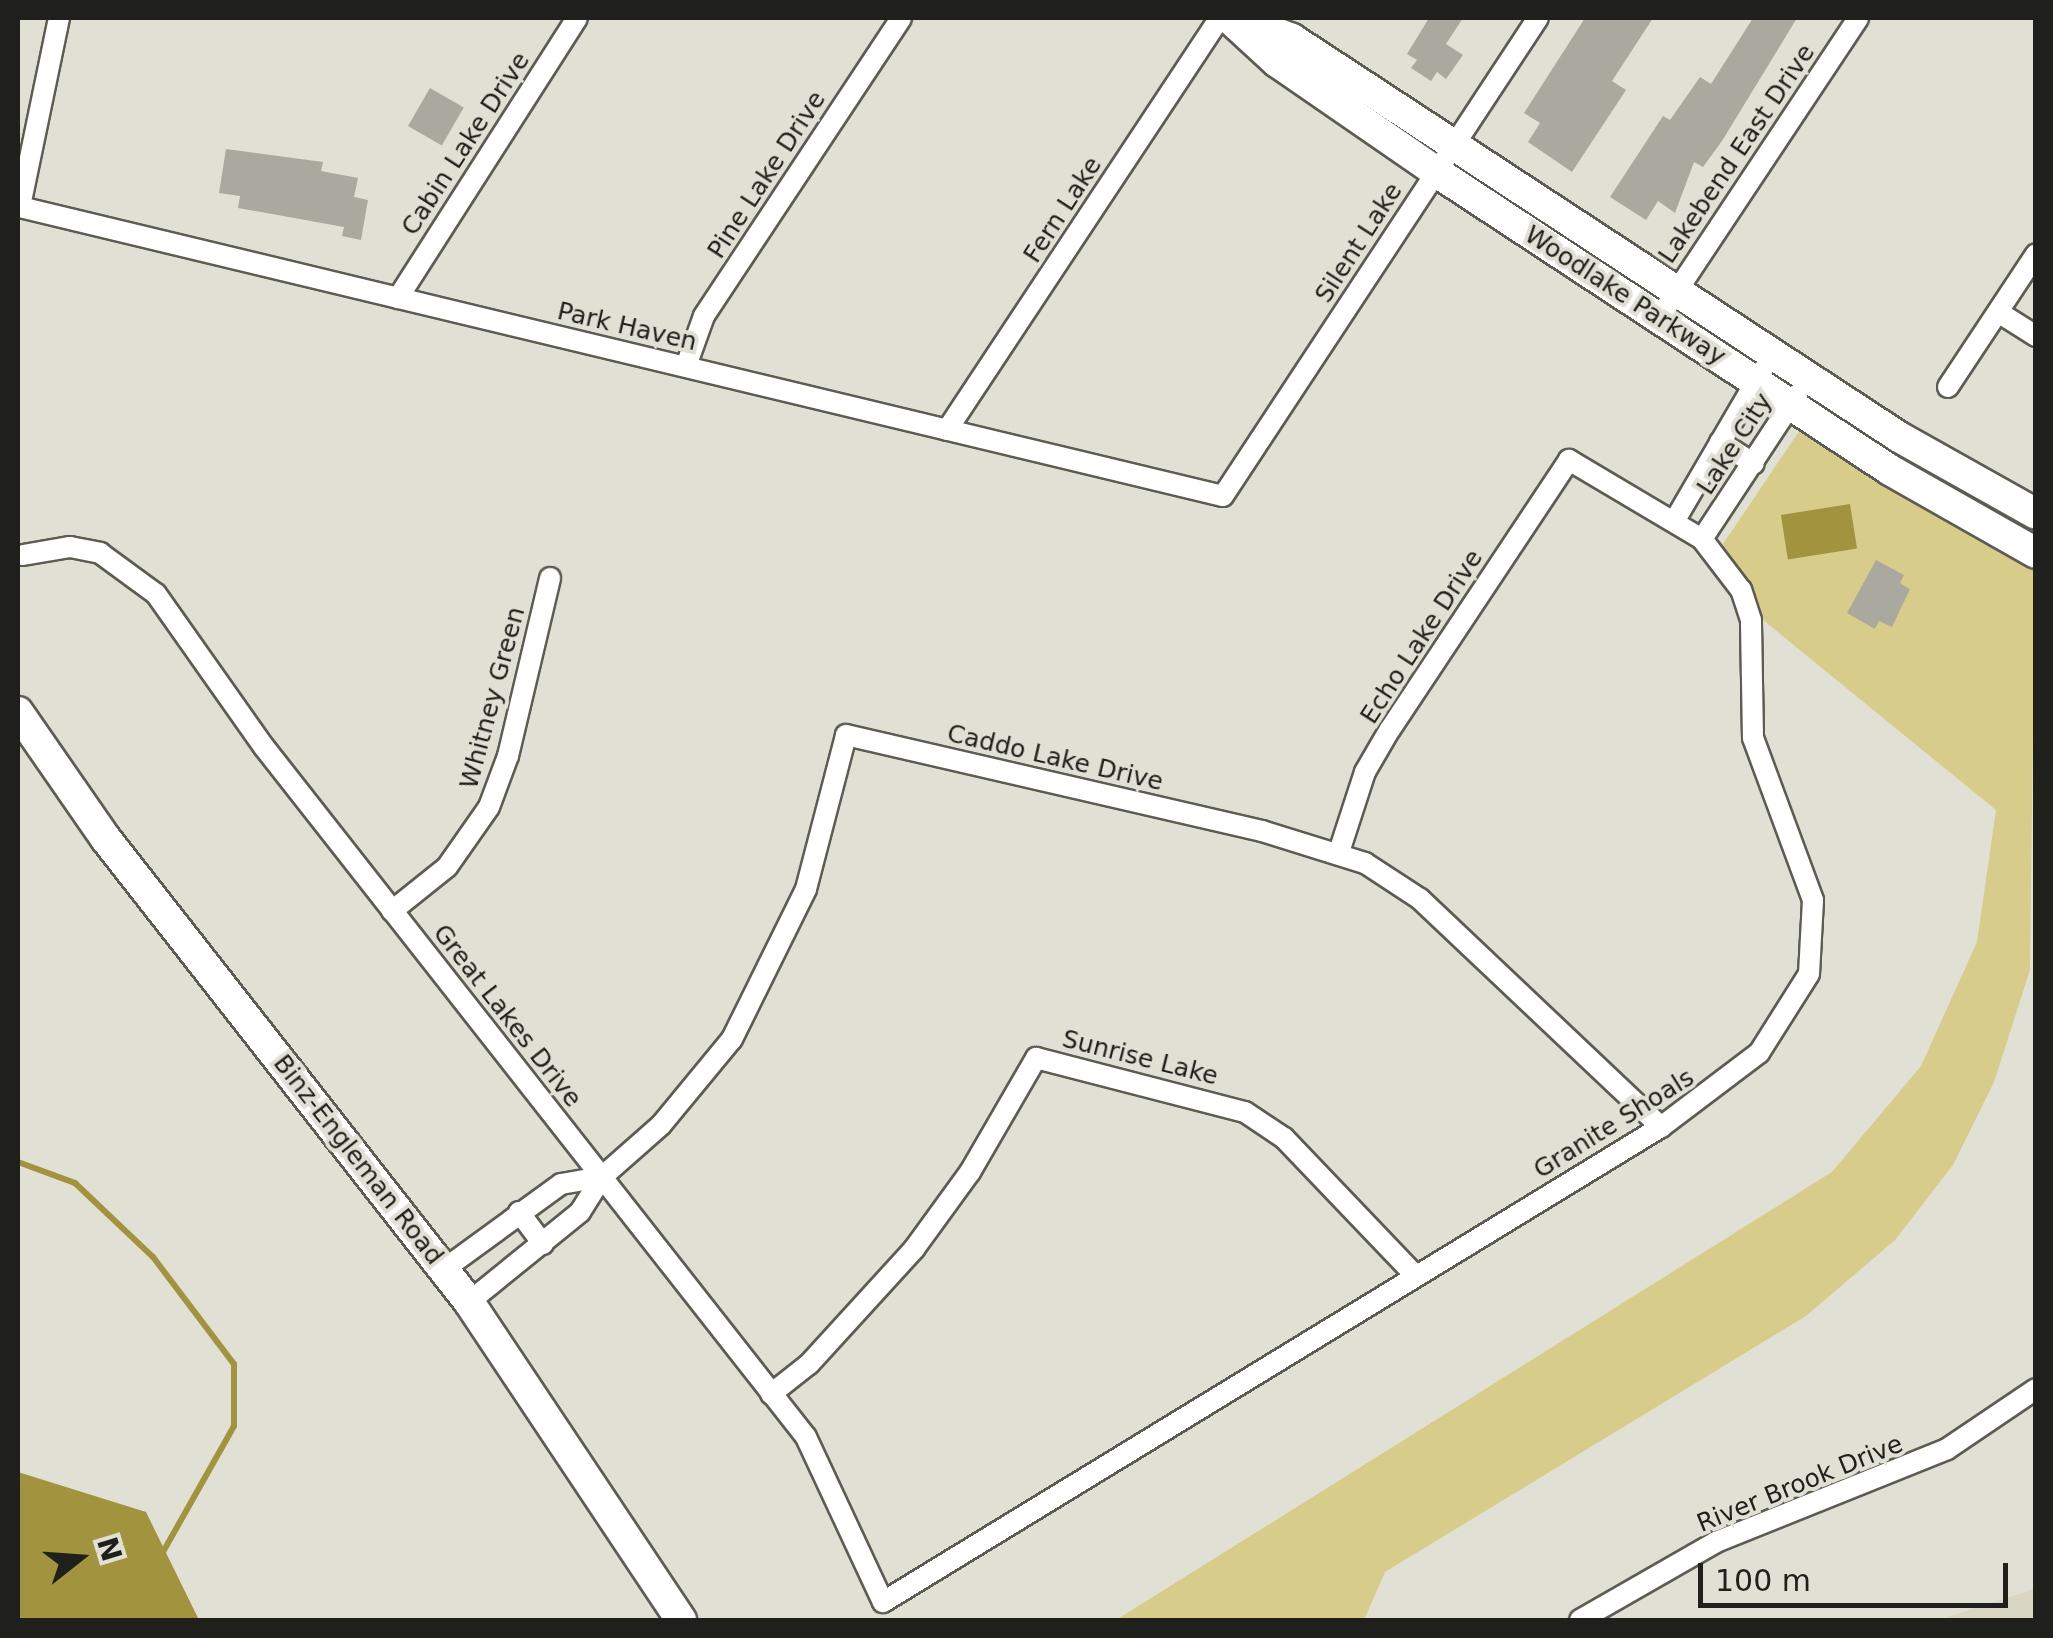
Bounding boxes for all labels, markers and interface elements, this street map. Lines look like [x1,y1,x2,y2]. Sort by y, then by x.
street label: Lakebend East Drive [1653,39,1821,269]
street label: Cabin Lake Drive [396,47,536,241]
street label: Pine Lake Drive [702,86,832,264]
street label: Fern Lake [1018,151,1108,269]
street label: Silent Lake [1309,177,1409,309]
street label: Woodlake Parkway [1519,220,1731,372]
street label: Park Haven [554,296,700,358]
street label: Lake City [1691,388,1779,500]
street label: Echo Lake Drive [1355,544,1489,730]
street label: Whitney Green [454,604,532,792]
street label: Caddo Lake Drive [944,719,1166,797]
street label: Great Lakes Drive [426,919,588,1113]
street label: Sunrise Lake [1059,1024,1221,1092]
street label: Binz-Engleman Road [267,1049,449,1271]
street label: Granite Shoals [1528,1063,1700,1185]
street label: River Brook Drive [1693,1429,1907,1539]
north arrow [30,1508,130,1608]
text: N [90,1533,128,1565]
scale bar [1703,1543,2013,1605]
text: 100 m [1715,1563,1811,1598]

